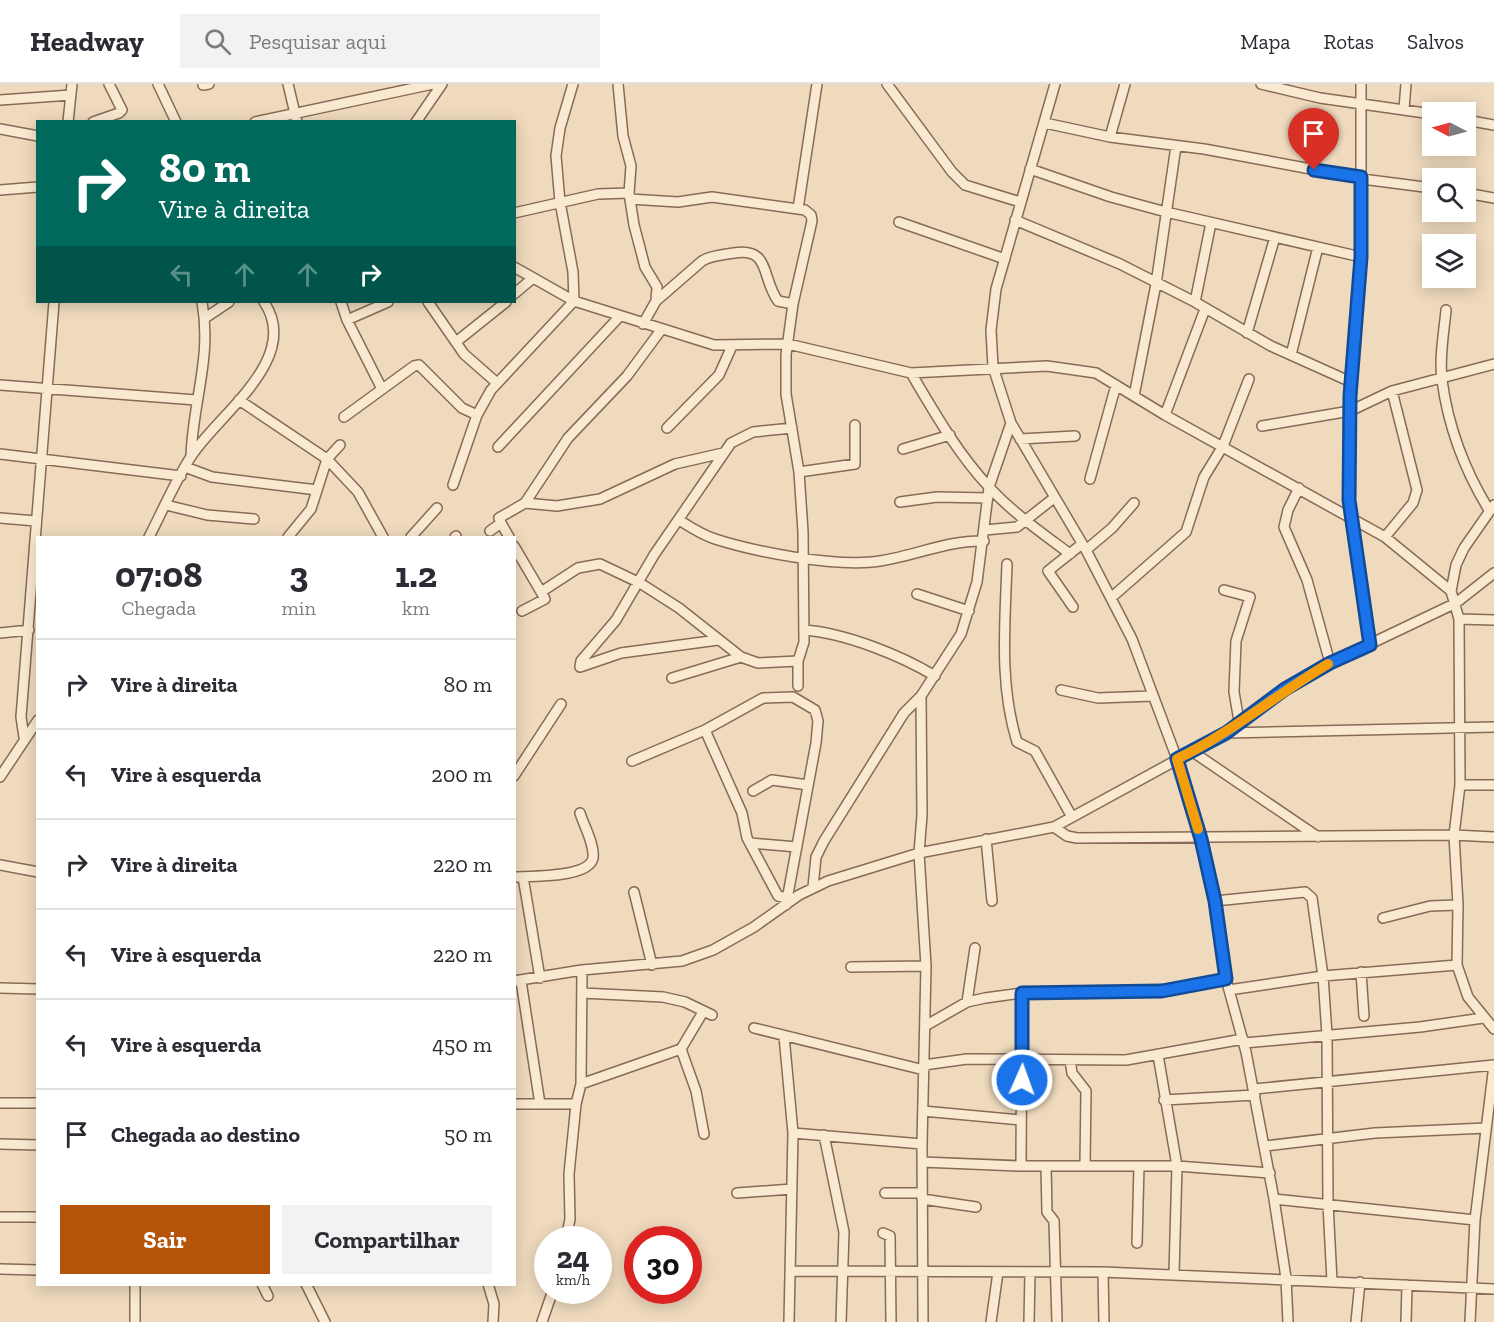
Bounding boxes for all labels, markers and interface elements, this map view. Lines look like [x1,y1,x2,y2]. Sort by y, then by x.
search box [180,14,600,68]
text: Headway [30,25,144,58]
icon: search [201,25,234,58]
text: Pesquisar aqui [249,28,386,55]
text: Mapa [1240,29,1290,54]
text: Rotas [1323,29,1374,54]
text: Salvos [1407,29,1464,54]
north arrow [1422,102,1476,156]
map controls [1422,102,1476,288]
pin [1288,108,1339,170]
icon: arrive [1297,117,1330,150]
text: 80 m [159,142,250,193]
icon: right [60,144,138,222]
button: search [1422,168,1476,222]
text: Vire à direita [159,193,310,225]
button: layers [1422,234,1476,288]
icon: left [165,258,198,291]
icon: ahead [228,258,261,291]
icon: ahead [291,258,324,291]
icon: right [354,258,387,291]
text: 07:08 [115,553,203,596]
text: 3 [289,553,308,596]
text: 1.2 [395,553,437,596]
text: Chegada [121,596,196,620]
text: min [282,596,316,620]
text: km [402,596,430,620]
icon: right [60,668,93,701]
text: Vire à direita [111,671,238,698]
text: 80 m [444,671,492,698]
icon: left [60,758,93,791]
text: Vire à esquerda [111,761,261,788]
text: 200 m [431,761,492,788]
icon: right [60,848,93,881]
text: Vire à direita [111,851,238,878]
text: 220 m [433,851,492,878]
icon: left [60,938,93,971]
text: Vire à esquerda [111,941,261,968]
text: 220 m [433,941,492,968]
icon: left [60,1028,93,1061]
text: Vire à esquerda [111,1031,261,1058]
text: 450 m [432,1031,492,1058]
position arrow [990,1048,1054,1112]
icon: arrive [60,1118,93,1151]
text: Chegada ao destino [111,1121,300,1148]
text: 50 m [444,1121,492,1148]
button: Sair [60,1205,270,1274]
button: Compartilhar [282,1205,492,1274]
speed limit sign: 30 [624,1226,702,1304]
text: 24 [556,1240,590,1276]
text: km/h [556,1271,590,1289]

